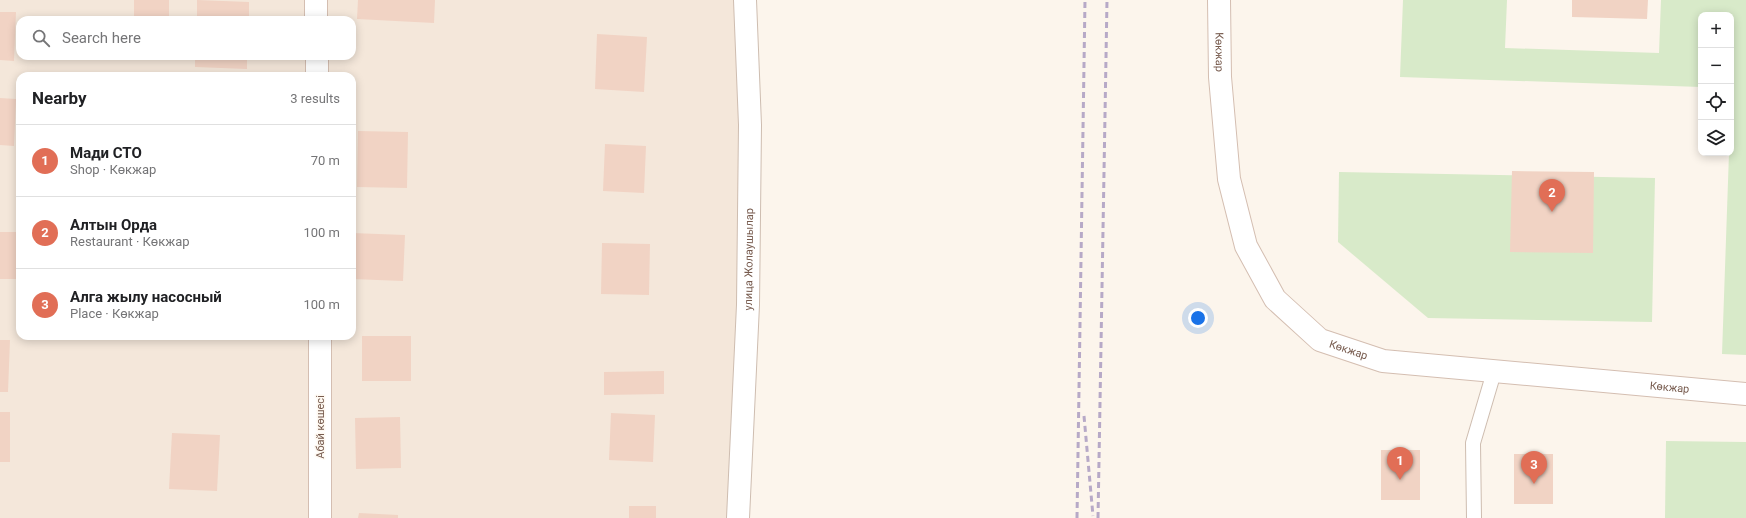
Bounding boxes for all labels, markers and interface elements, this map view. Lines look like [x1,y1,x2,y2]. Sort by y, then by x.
map controls [1698,12,1734,156]
button: + [1698,12,1734,48]
search box [16,16,356,60]
icon: search [30,27,52,49]
text: Search here [62,29,141,47]
street label: Көкжар [1212,32,1226,72]
button: − [1698,48,1734,84]
button: locate [1698,84,1734,120]
text: Nearby [32,88,87,108]
text: 3 results [290,91,340,106]
button: layers [1698,120,1734,156]
text: Мади СТО [70,144,142,162]
text: 1 [41,153,49,168]
text: 70 m [311,153,340,168]
text: Shop · Көкжар [70,162,156,177]
pin: 2 [1539,179,1565,212]
street label: улица Жолаушылар [742,208,756,311]
text: Алтын Орда [70,216,157,234]
text: 2 [41,225,49,240]
text: 100 m [303,225,340,240]
text: Restaurant · Көкжар [70,234,190,249]
text: Алга жылу насосный [70,288,222,306]
text: 3 [41,297,49,312]
text: 100 m [303,297,340,312]
text: Place · Көкжар [70,306,159,321]
your location [1188,308,1208,328]
street label: Көкжар [1328,338,1369,362]
street label: Көкжар [1649,379,1690,396]
street label: Абай көшесі [314,395,327,459]
pin: 1 [1387,447,1413,480]
pin: 3 [1521,451,1547,484]

